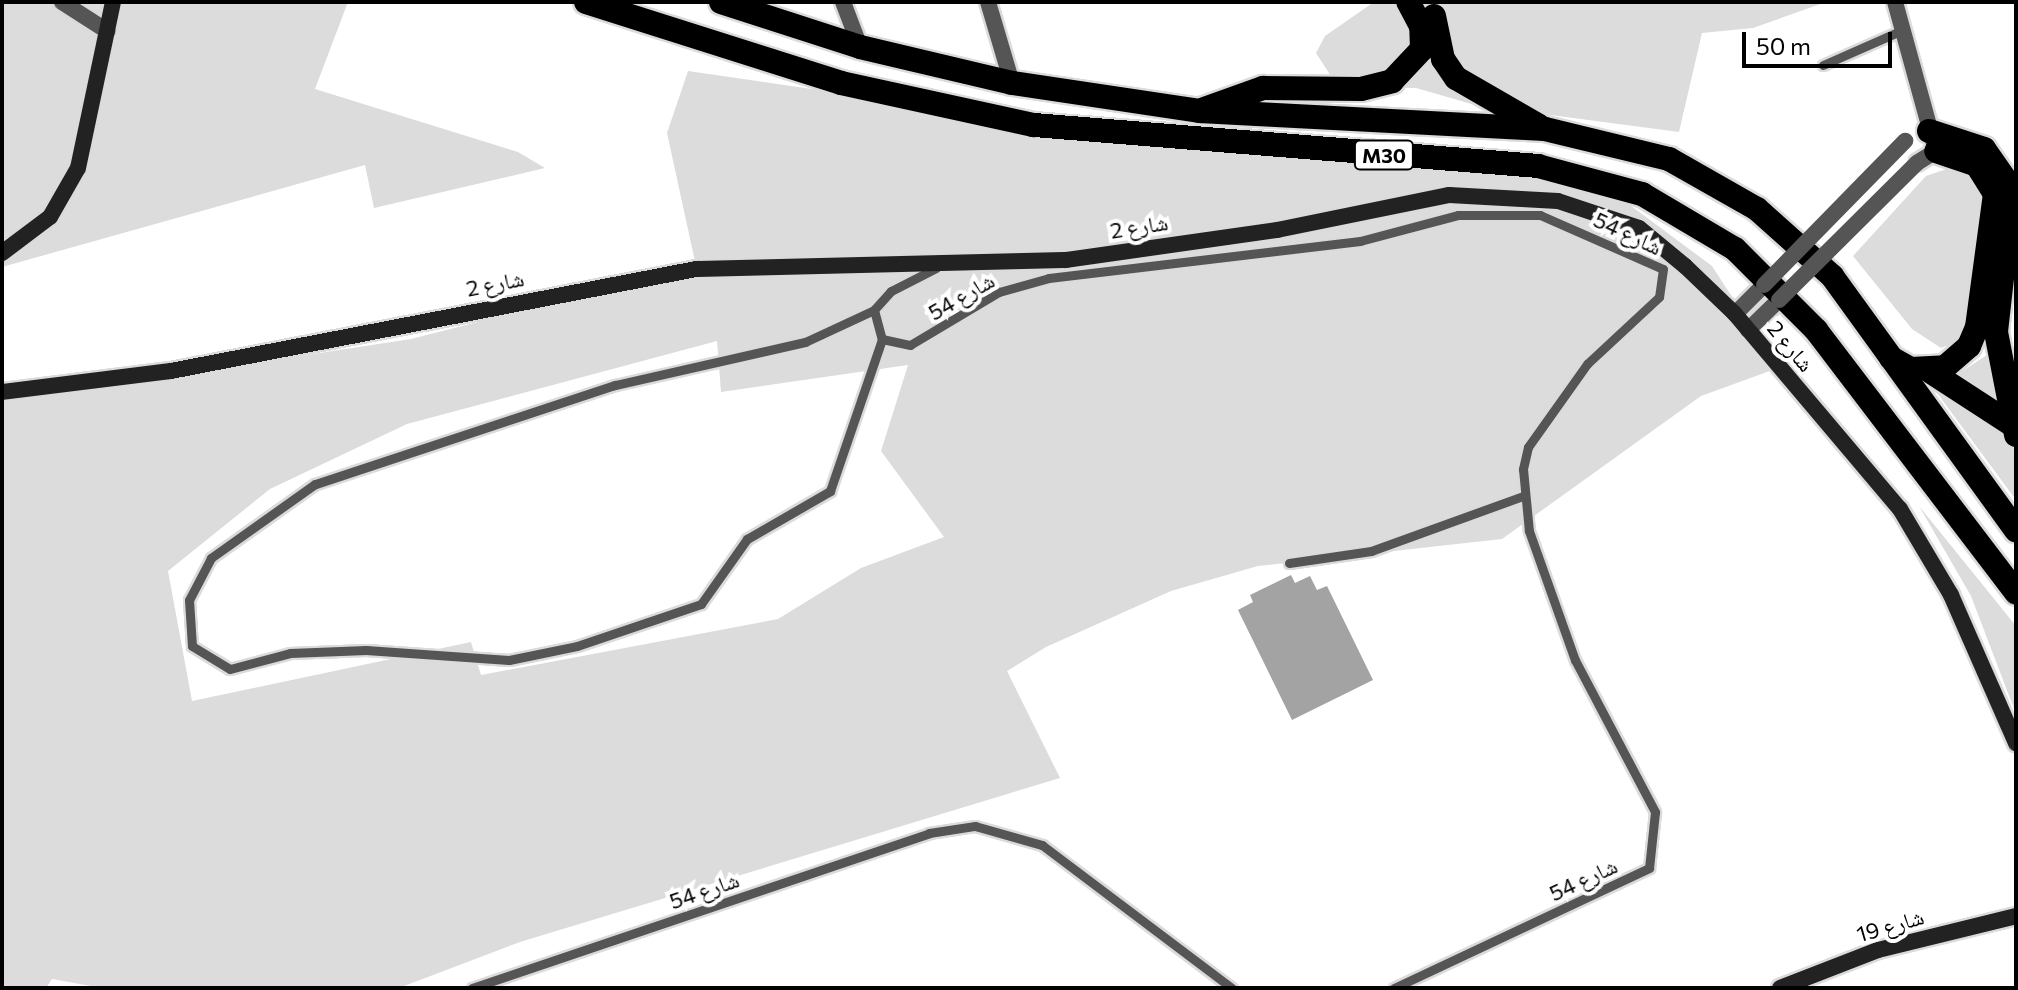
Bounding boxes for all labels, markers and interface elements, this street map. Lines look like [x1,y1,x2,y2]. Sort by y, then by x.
scale bar [1746,16,1896,66]
text: 50 m [1756,31,1811,60]
road number: M30 [1352,139,1416,171]
street label: شارع 54 [1590,206,1666,260]
street label: شارع 2 [1108,208,1170,244]
street label: شارع 2 [464,264,526,302]
street label: شارع 54 [923,267,999,325]
street label: شارع 2 [1762,315,1820,377]
street label: شارع 54 [1545,852,1621,906]
street label: شارع 54 [666,866,742,914]
street label: شارع 19 [1853,903,1927,947]

